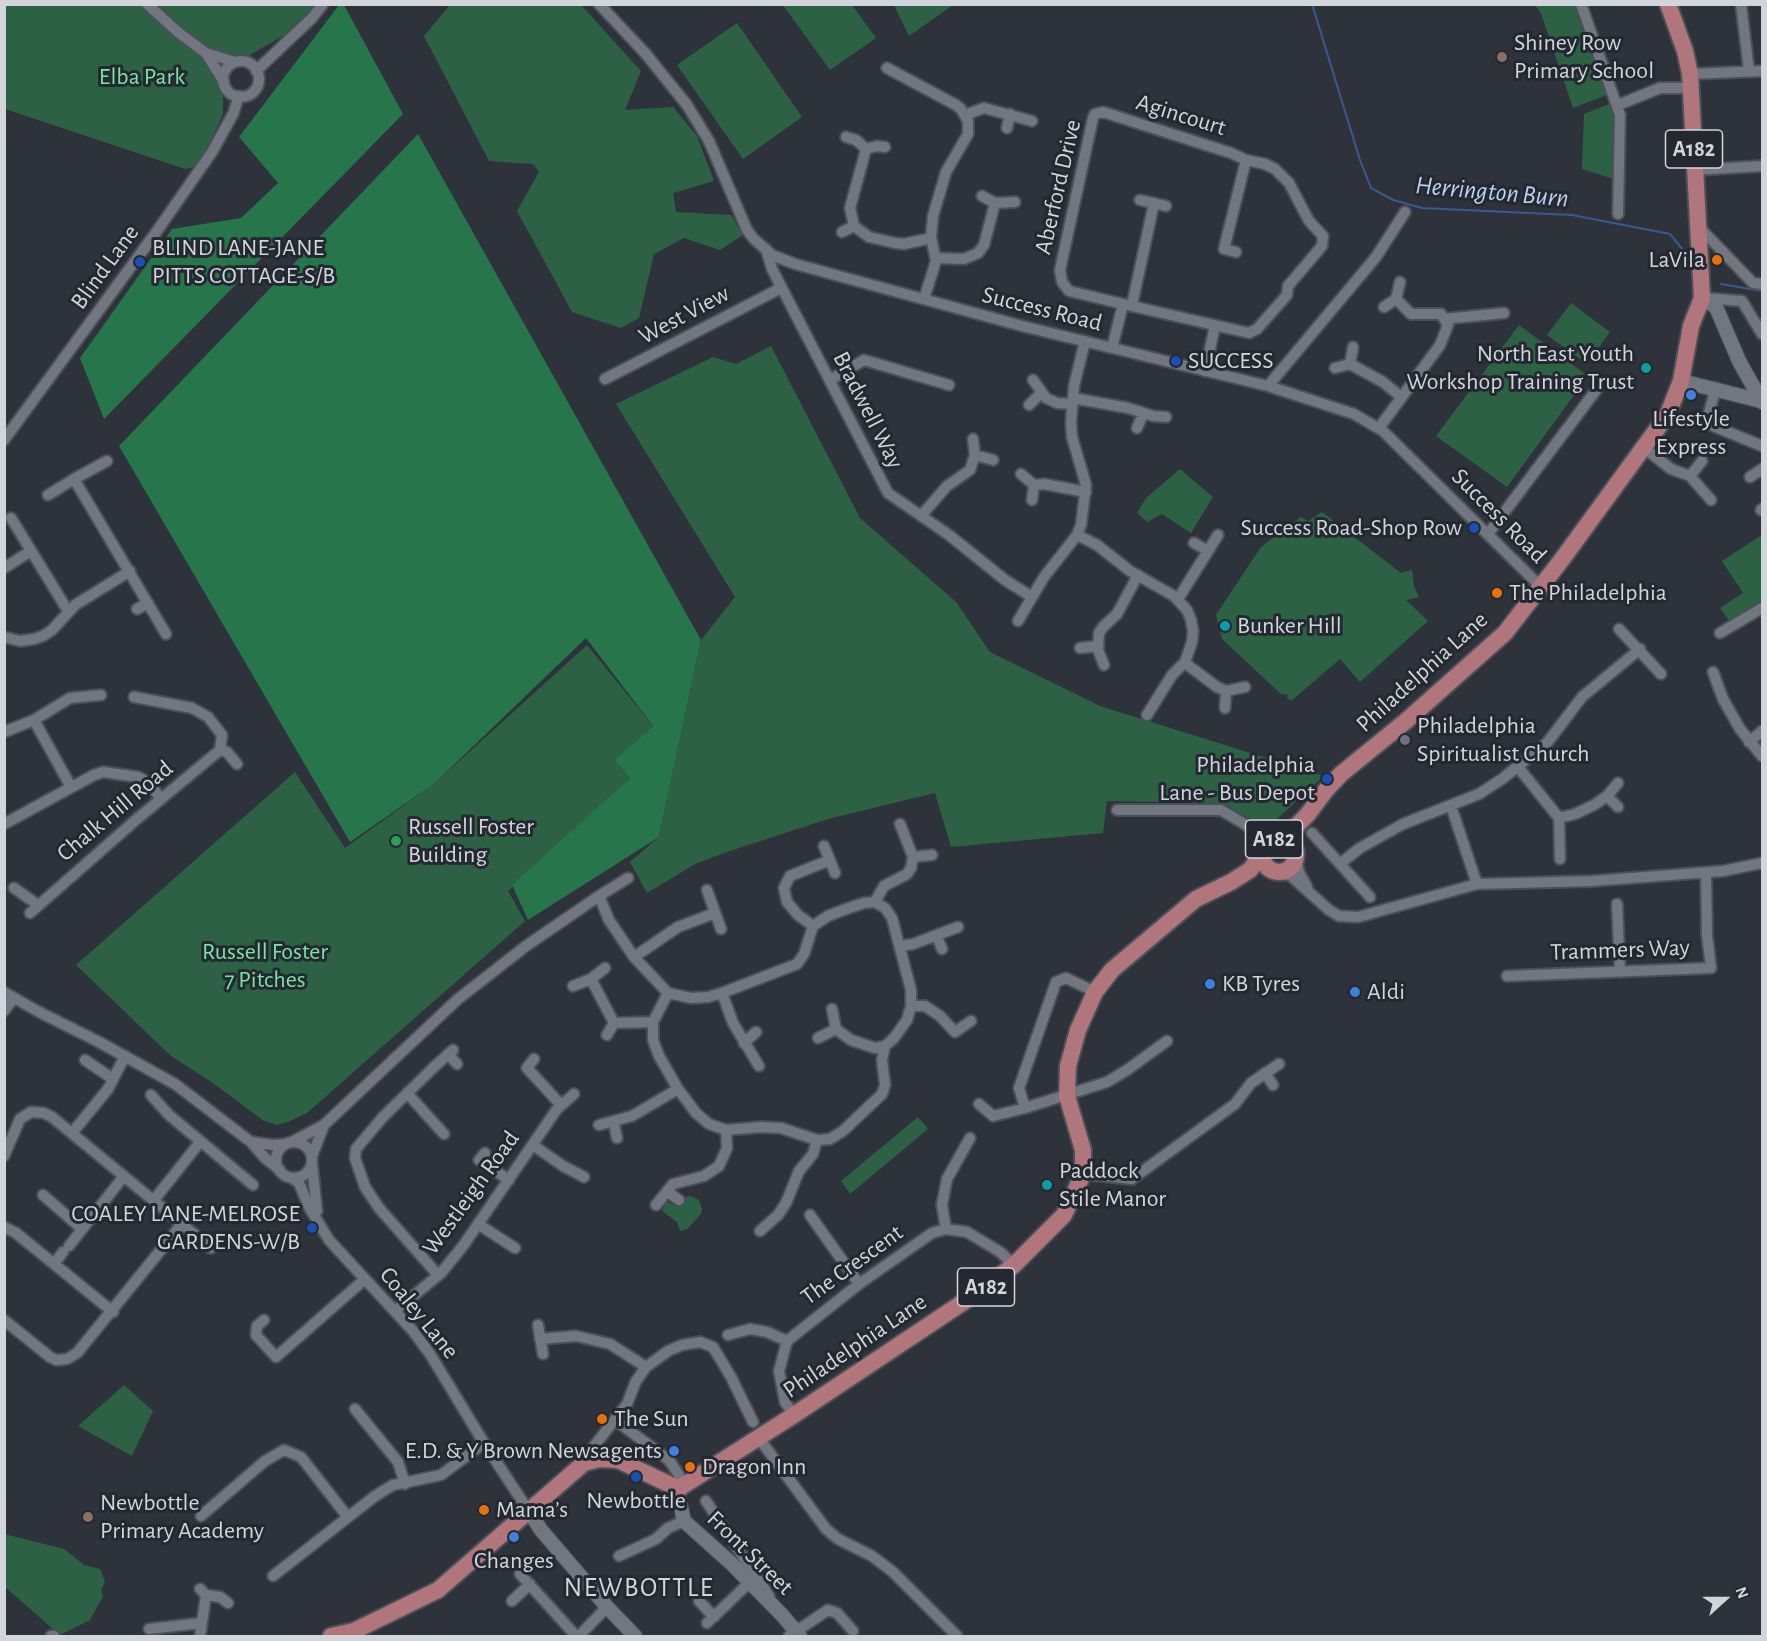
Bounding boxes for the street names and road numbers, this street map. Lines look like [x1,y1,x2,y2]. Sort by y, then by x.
street label: Agincourt [1133,88,1229,142]
street label: Aberford Drive [1029,117,1087,257]
road number: A182 [1666,130,1722,168]
street label: Blind Lane [65,219,145,315]
street label: West View [634,279,734,351]
street label: Success Road [979,280,1105,338]
street label: Bradwell Way [826,347,910,473]
street label: Success Road [1445,462,1553,570]
street label: Philadelphia Lane [1350,605,1494,739]
street label: Chalk Hill Road [51,754,179,868]
road number: A182 [1246,820,1302,858]
street label: Trammers Way [1550,933,1690,967]
street label: Westleigh Road [416,1125,526,1261]
street label: The Crescent [795,1218,909,1312]
street label: Coaley Lane [373,1261,465,1365]
road number: A182 [958,1268,1014,1306]
street label: Philadelphia Lane [778,1287,932,1405]
street label: Front Street [701,1505,799,1601]

